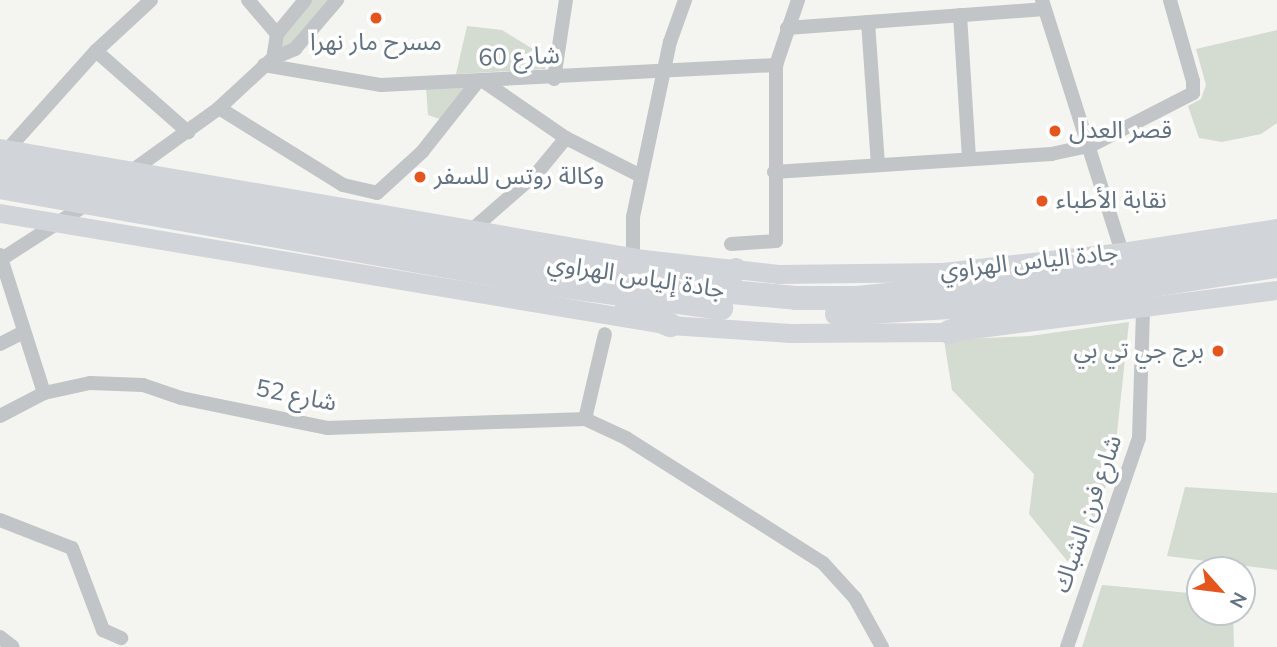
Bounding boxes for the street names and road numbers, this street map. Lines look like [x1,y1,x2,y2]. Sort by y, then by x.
street label: شارع 60 [478,41,560,73]
street label: جادة الياس الهراوي [938,238,1120,286]
street label: جادة إلياس الهراوي [545,249,727,305]
street label: شارع 52 [253,374,339,418]
street label: شارع فرن الشباك [1048,432,1128,596]

